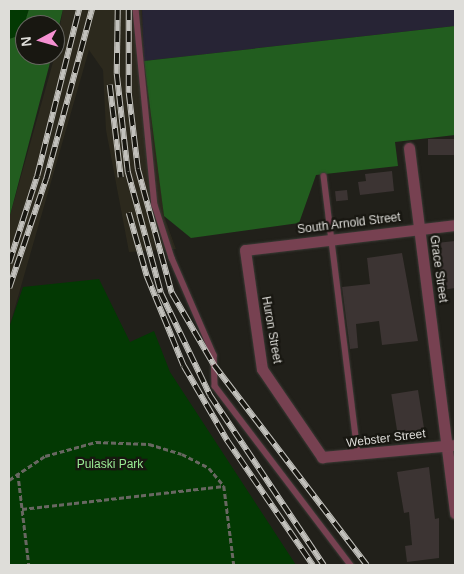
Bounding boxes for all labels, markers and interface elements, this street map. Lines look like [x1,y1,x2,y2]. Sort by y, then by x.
north arrow [15,15,65,65]
text: N [18,36,35,47]
street label: South Arnold Street [296,210,402,238]
street label: Grace Street [426,234,450,304]
street label: Huron Street [258,295,284,365]
street label: Webster Street [346,427,426,451]
park label: Pulaski Park [77,458,143,472]

